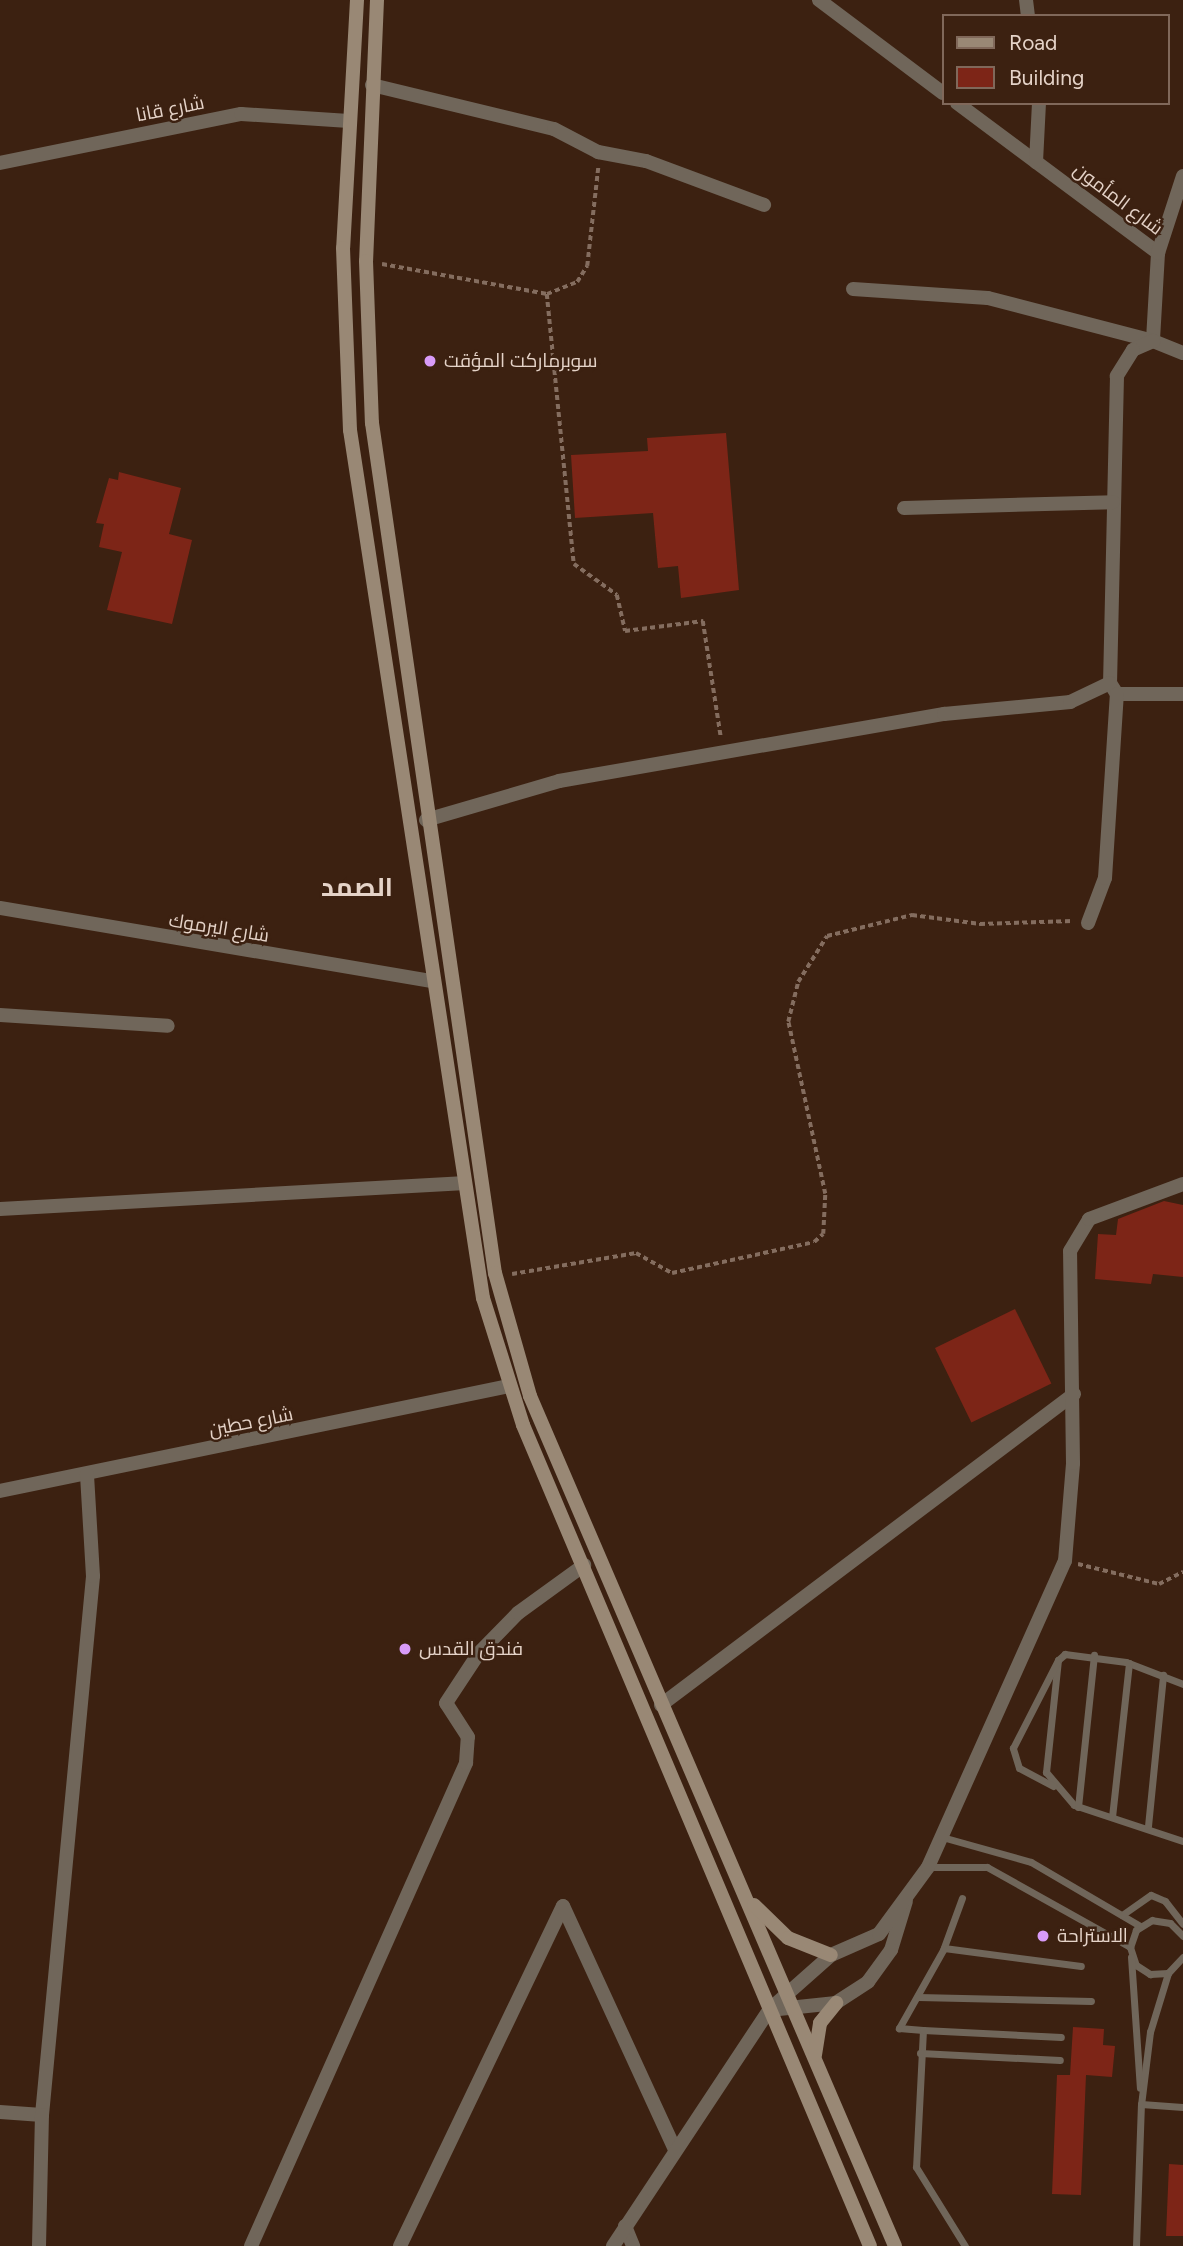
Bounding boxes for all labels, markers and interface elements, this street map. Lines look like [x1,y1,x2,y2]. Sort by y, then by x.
legend [942,14,1169,105]
text: Road [1009,30,1057,55]
text: Building [1009,65,1084,90]
street label: شارع قانا [134,91,206,127]
street label: شارع المأمون [1069,158,1167,240]
place label: سوبرماركت المؤقت [444,350,598,372]
marker: سوبرماركت المؤقت [422,353,438,369]
district label: الصمد [321,872,393,904]
street label: شارع اليرموك [167,909,271,947]
street label: شارع حطين [207,1403,295,1441]
place label: فندق القدس [419,1638,523,1660]
marker: فندق القدس [397,1641,413,1657]
place label: الاستراحة [1057,1925,1128,1947]
marker: الاستراحة [1035,1928,1051,1944]

